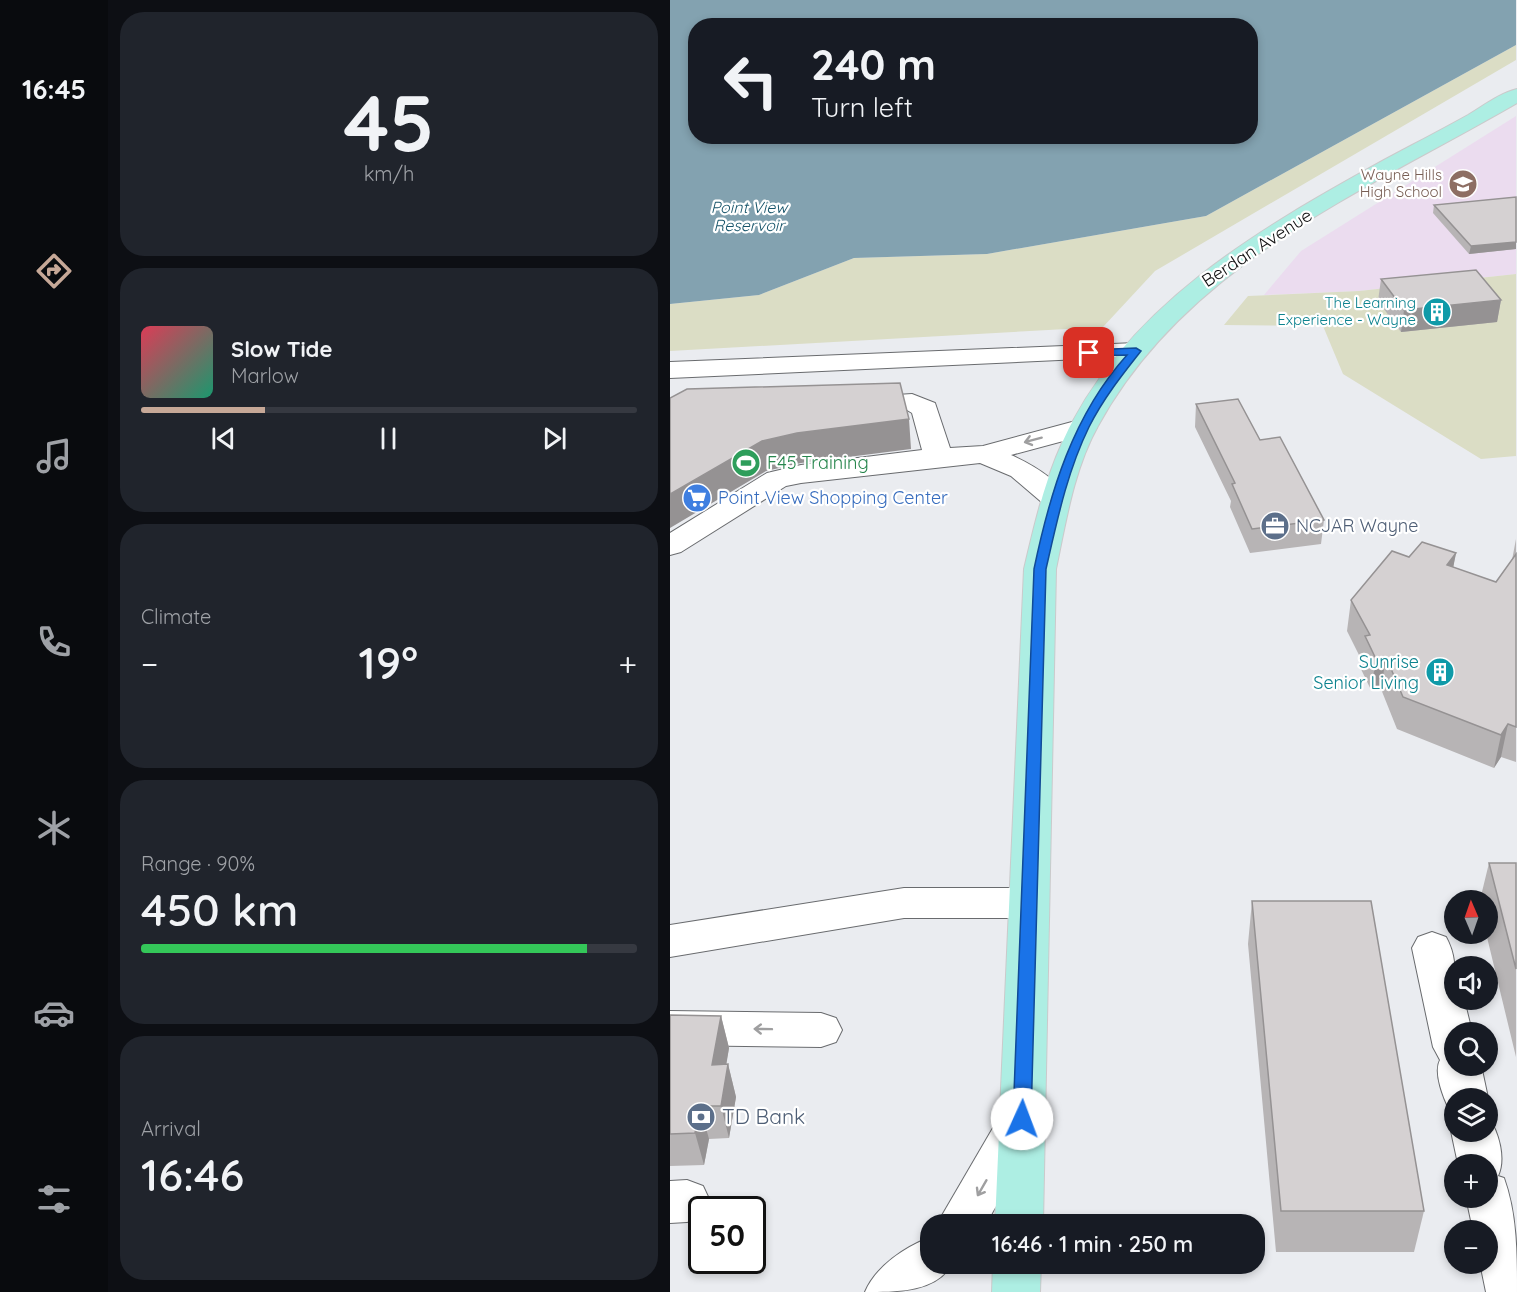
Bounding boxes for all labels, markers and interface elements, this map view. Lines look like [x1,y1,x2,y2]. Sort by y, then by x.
text: 240 m [811,38,936,91]
icon: left [712,42,790,120]
text: 16:45 [22,72,86,106]
text: 45 [344,73,434,171]
text: Turn left [811,90,913,124]
text: km/h [364,161,414,186]
place label: Wayne Hills High School [1360,165,1442,201]
school or university icon: Wayne Hills High School [1447,168,1479,200]
water label: Point View Reservoir [711,197,789,235]
street label: Berdan Avenue [1197,203,1316,292]
icon: directions [33,250,75,292]
place label: The Learning Experience - Wayne [1277,293,1416,329]
building icon: The Learning Experience - Wayne [1421,296,1453,328]
pin [1063,327,1114,378]
text: Slow Tide [231,335,332,363]
icon: arrive [1072,336,1105,369]
text: Marlow [231,363,299,388]
icon: previous [207,422,240,455]
icon: pause [372,422,405,455]
icon: next [538,422,571,455]
one-way arrow [1024,434,1043,446]
icon: music [33,435,75,477]
sports icon: F45 Training [730,447,762,479]
place label: F45 Training [767,451,869,474]
supermarket icon: Point View Shopping Center [681,482,713,514]
place label: Point View Shopping Center [718,486,948,509]
office icon: NCJAR Wayne [1259,510,1291,542]
place label: NCJAR Wayne [1296,514,1418,537]
text: Climate [141,604,211,629]
icon: phone [33,621,75,663]
text: 19° [359,634,418,690]
text: − [141,643,158,684]
text: + [618,643,637,684]
place label: Sunrise Senior Living [1313,650,1419,694]
building icon: Sunrise Senior Living [1424,656,1456,688]
icon: climate [33,807,75,849]
text: Range · 90% [141,851,255,876]
text: 450 km [141,881,298,937]
north arrow [1444,890,1498,944]
map controls [1444,890,1498,1274]
button: sound [1444,956,1498,1010]
icon: car [33,992,75,1034]
button: search [1444,1022,1498,1076]
one-way arrow [753,1023,773,1035]
position arrow [990,1087,1054,1151]
button: layers [1444,1088,1498,1142]
bank icon: TD Bank [685,1101,717,1133]
place label: TD Bank [722,1103,805,1129]
text: Arrival [141,1116,201,1141]
text: 16:46 [141,1146,244,1202]
button: + [1444,1154,1498,1208]
icon: filters [33,1178,75,1220]
one-way arrow [976,1179,988,1196]
speed limit sign: 50 [688,1196,766,1274]
button: − [1444,1220,1498,1274]
text: 16:46 · 1 min · 250 m [992,1230,1193,1258]

